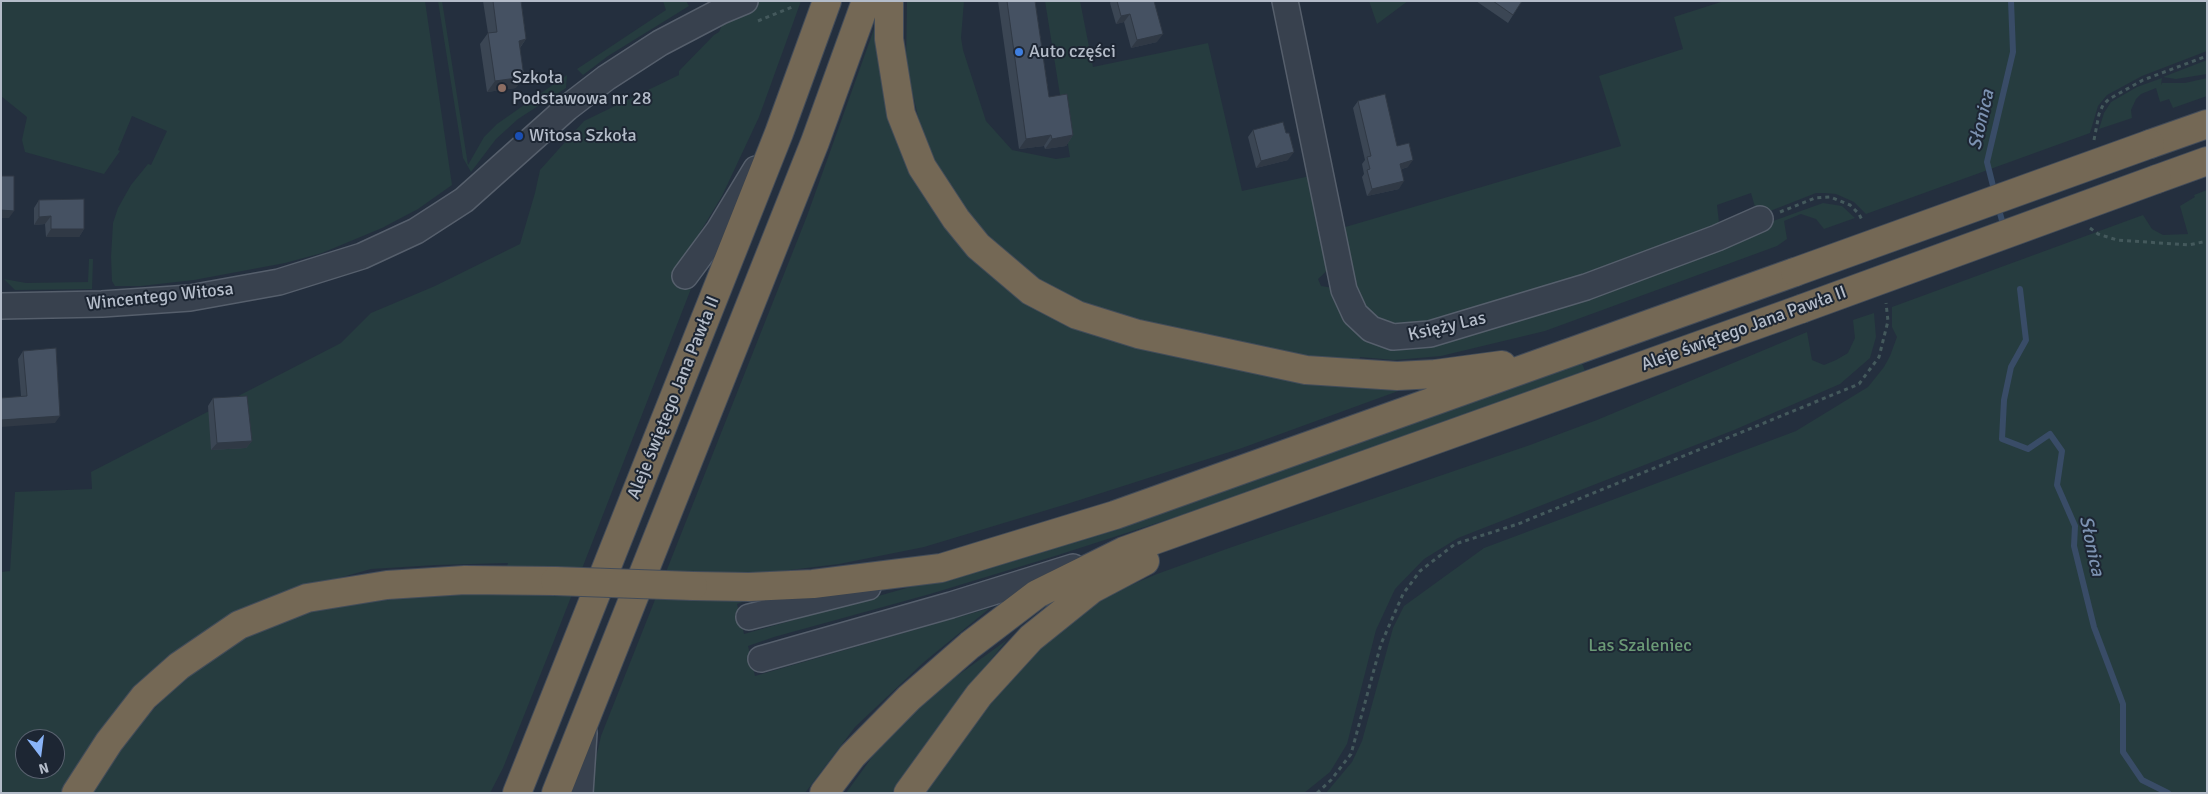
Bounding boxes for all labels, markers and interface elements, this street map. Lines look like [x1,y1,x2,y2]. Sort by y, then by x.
place label: Auto części [1029,41,1116,63]
marker: Auto części [1013,46,1025,58]
place label: Szkoła Podstawowa nr 28 [512,67,651,110]
marker: Szkoła Podstawowa nr 28 [496,82,508,94]
water label: Słonica [1964,88,2000,152]
place label: Witosa Szkoła [529,125,637,147]
marker: Witosa Szkoła [513,130,525,142]
street label: Wincentego Witosa [85,279,235,315]
street label: Aleje świętego Jana Pawła II [1638,282,1850,376]
street label: Aleje świętego Jana Pawła II [623,293,725,503]
street label: Księży Las [1406,308,1488,346]
water label: Słonica [2074,514,2108,578]
park label: Las Szaleniec [1588,635,1692,657]
north arrow [15,729,65,779]
text: N [37,759,51,777]

